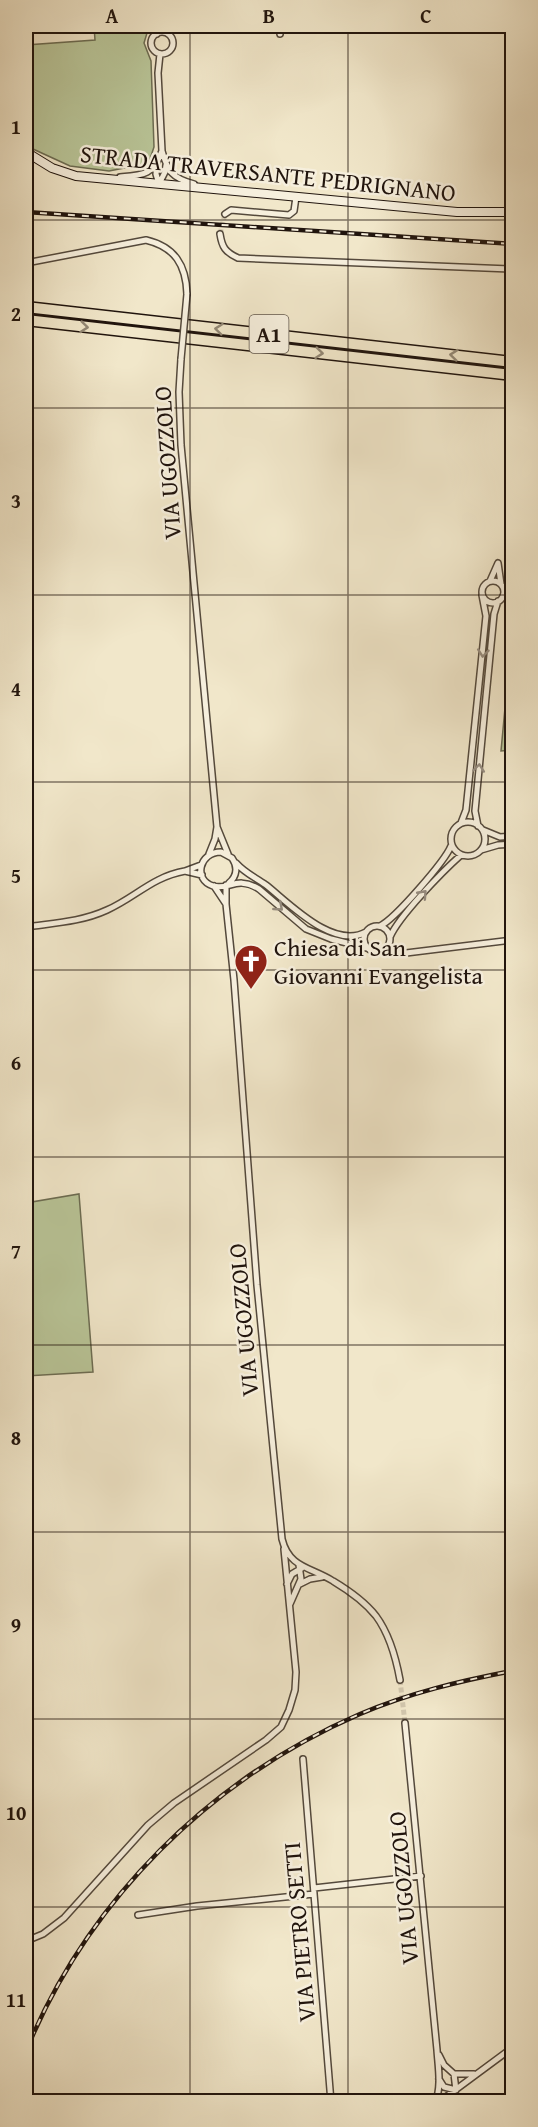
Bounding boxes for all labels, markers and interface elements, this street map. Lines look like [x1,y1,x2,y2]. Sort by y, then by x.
text: A [106,1,119,30]
text: B [263,1,275,30]
text: C [420,1,432,30]
text: 1 [11,112,21,141]
street label: STRADA TRAVERSANTE PEDRIGNANO [79,136,457,210]
text: 2 [11,299,21,328]
road number: A1 [250,315,288,353]
one-way arrow [79,320,88,332]
one-way arrow [214,323,223,335]
one-way arrow [315,346,324,359]
one-way arrow [450,349,459,362]
street label: VIA UGOZZOLO [144,385,190,541]
text: 3 [11,486,21,515]
one-way arrow [477,648,490,657]
text: 4 [11,674,21,703]
one-way arrow [472,763,485,772]
text: 5 [11,861,21,890]
one-way arrow [416,891,427,901]
one-way arrow [273,899,284,910]
place label: Chiesa di San Giovanni Evangelista [274,930,484,993]
church icon: Chiesa di San Giovanni Evangelista [233,943,269,990]
text: 6 [11,1048,21,1077]
text: 7 [11,1236,21,1265]
street label: VIA UGOZZOLO [219,1242,267,1398]
text: 8 [11,1423,21,1452]
text: 9 [11,1610,21,1639]
text: 10 [6,1798,26,1827]
street label: VIA UGOZZOLO [379,1810,427,1966]
street label: VIA PIETRO SETTI [274,1840,324,2024]
text: 11 [6,1985,26,2014]

